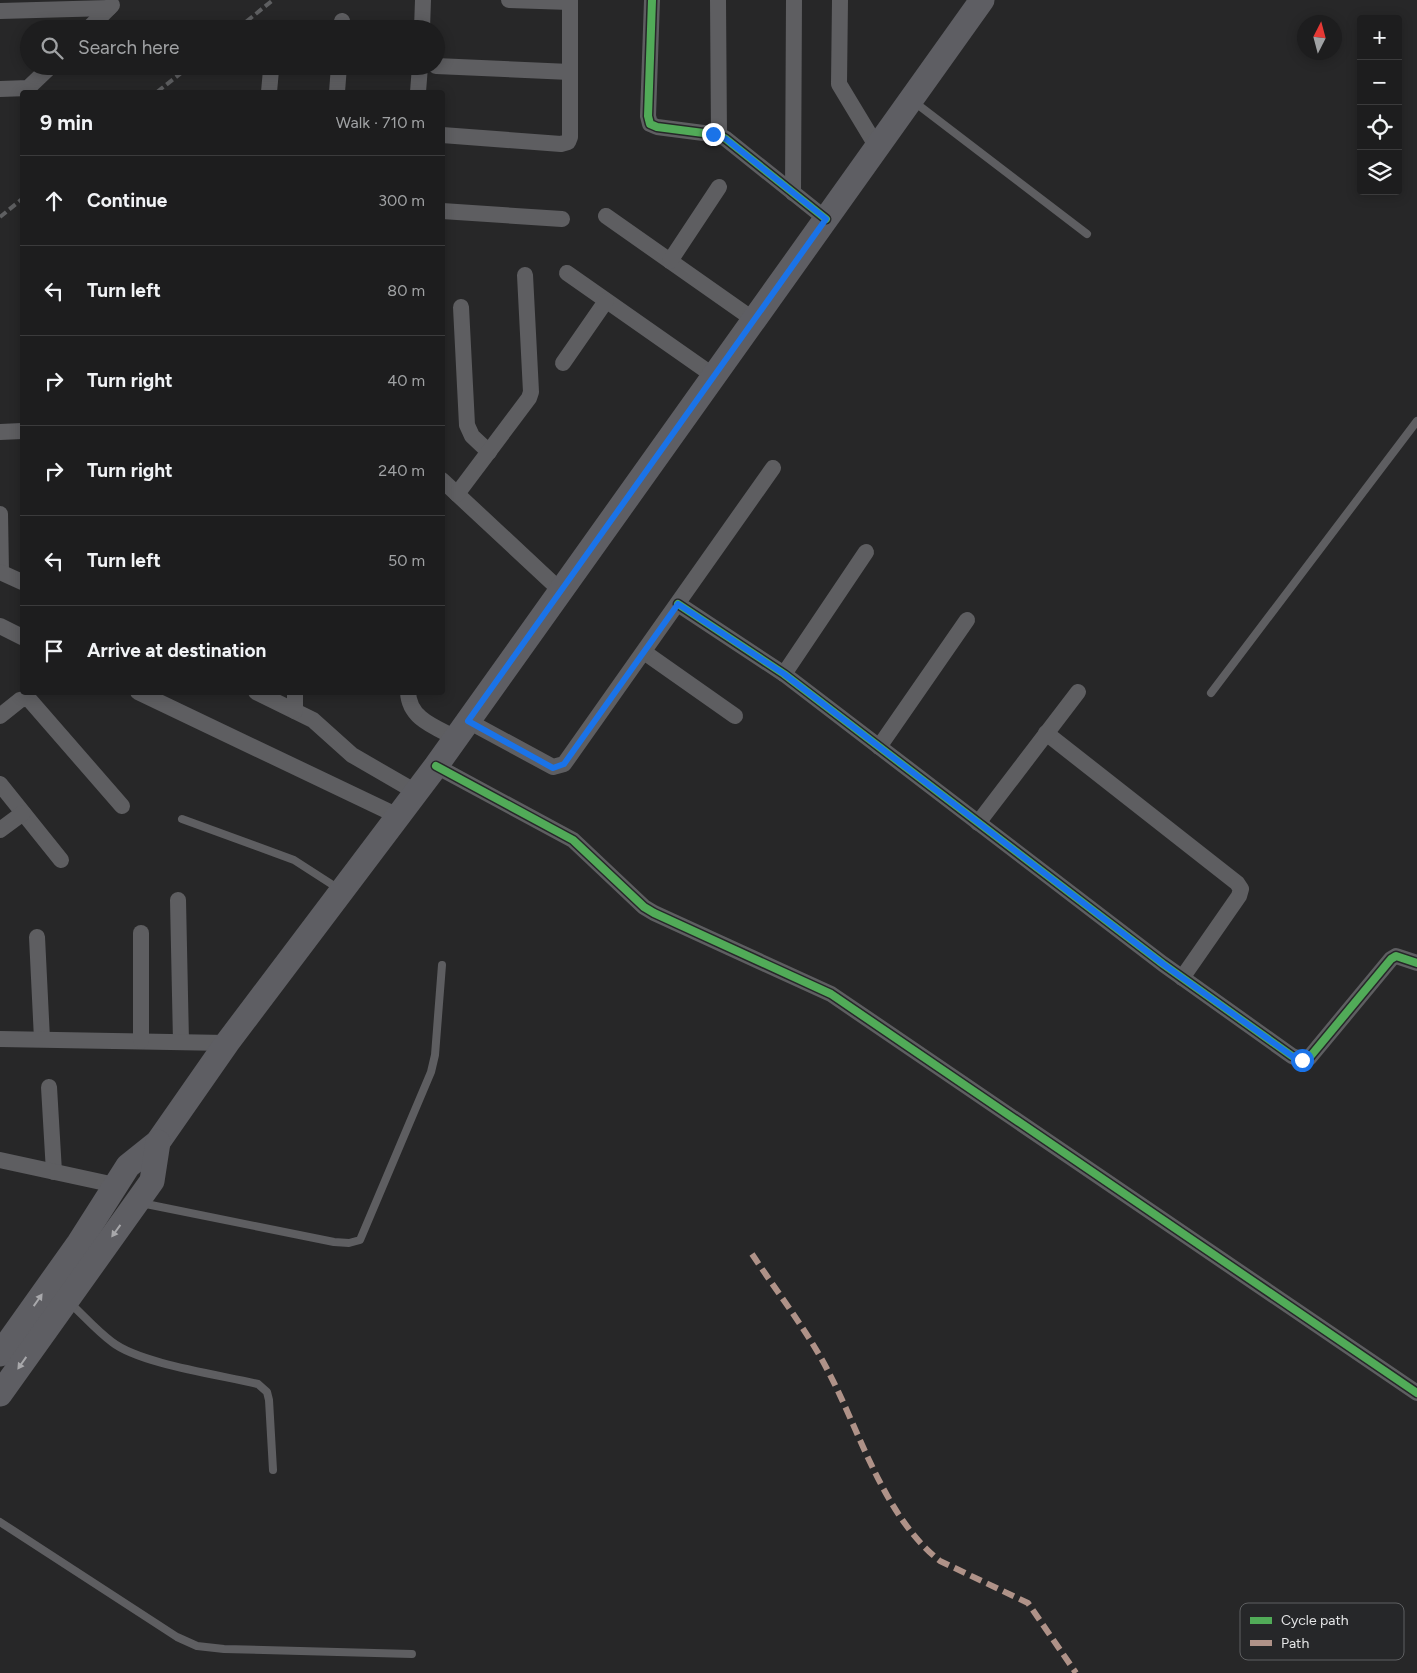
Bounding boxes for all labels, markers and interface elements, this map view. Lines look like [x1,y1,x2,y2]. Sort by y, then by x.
north arrow [1297,15,1342,60]
map controls [1357,15,1402,195]
button: + [1357,15,1402,60]
search box [20,20,445,75]
icon: search [38,34,66,62]
text: Search here [78,36,180,59]
button: − [1357,60,1402,105]
button: locate [1357,105,1402,150]
text: 9 min [40,110,93,135]
text: Walk · 710 m [336,113,425,132]
route end [702,123,725,146]
button: layers [1357,150,1402,195]
icon: ahead [40,187,68,215]
text: Continue [87,189,167,212]
text: 300 m [378,191,425,210]
icon: left [40,277,68,305]
text: Turn left [87,279,161,302]
text: 80 m [387,281,425,300]
icon: right [40,367,68,395]
text: Turn right [87,369,173,392]
text: 40 m [387,371,425,390]
icon: right [40,457,68,485]
text: Turn right [87,459,173,482]
text: 240 m [378,461,425,480]
icon: left [40,547,68,575]
text: Turn left [87,549,161,572]
text: 50 m [388,551,425,570]
icon: arrive [40,637,68,665]
text: Arrive at destination [87,639,266,662]
route start [1291,1049,1314,1072]
one-way arrow [111,1224,121,1238]
one-way arrow [33,1293,43,1307]
one-way arrow [17,1356,27,1370]
legend [1240,1603,1404,1660]
text: Cycle path [1281,1612,1349,1629]
text: Path [1281,1635,1309,1652]

